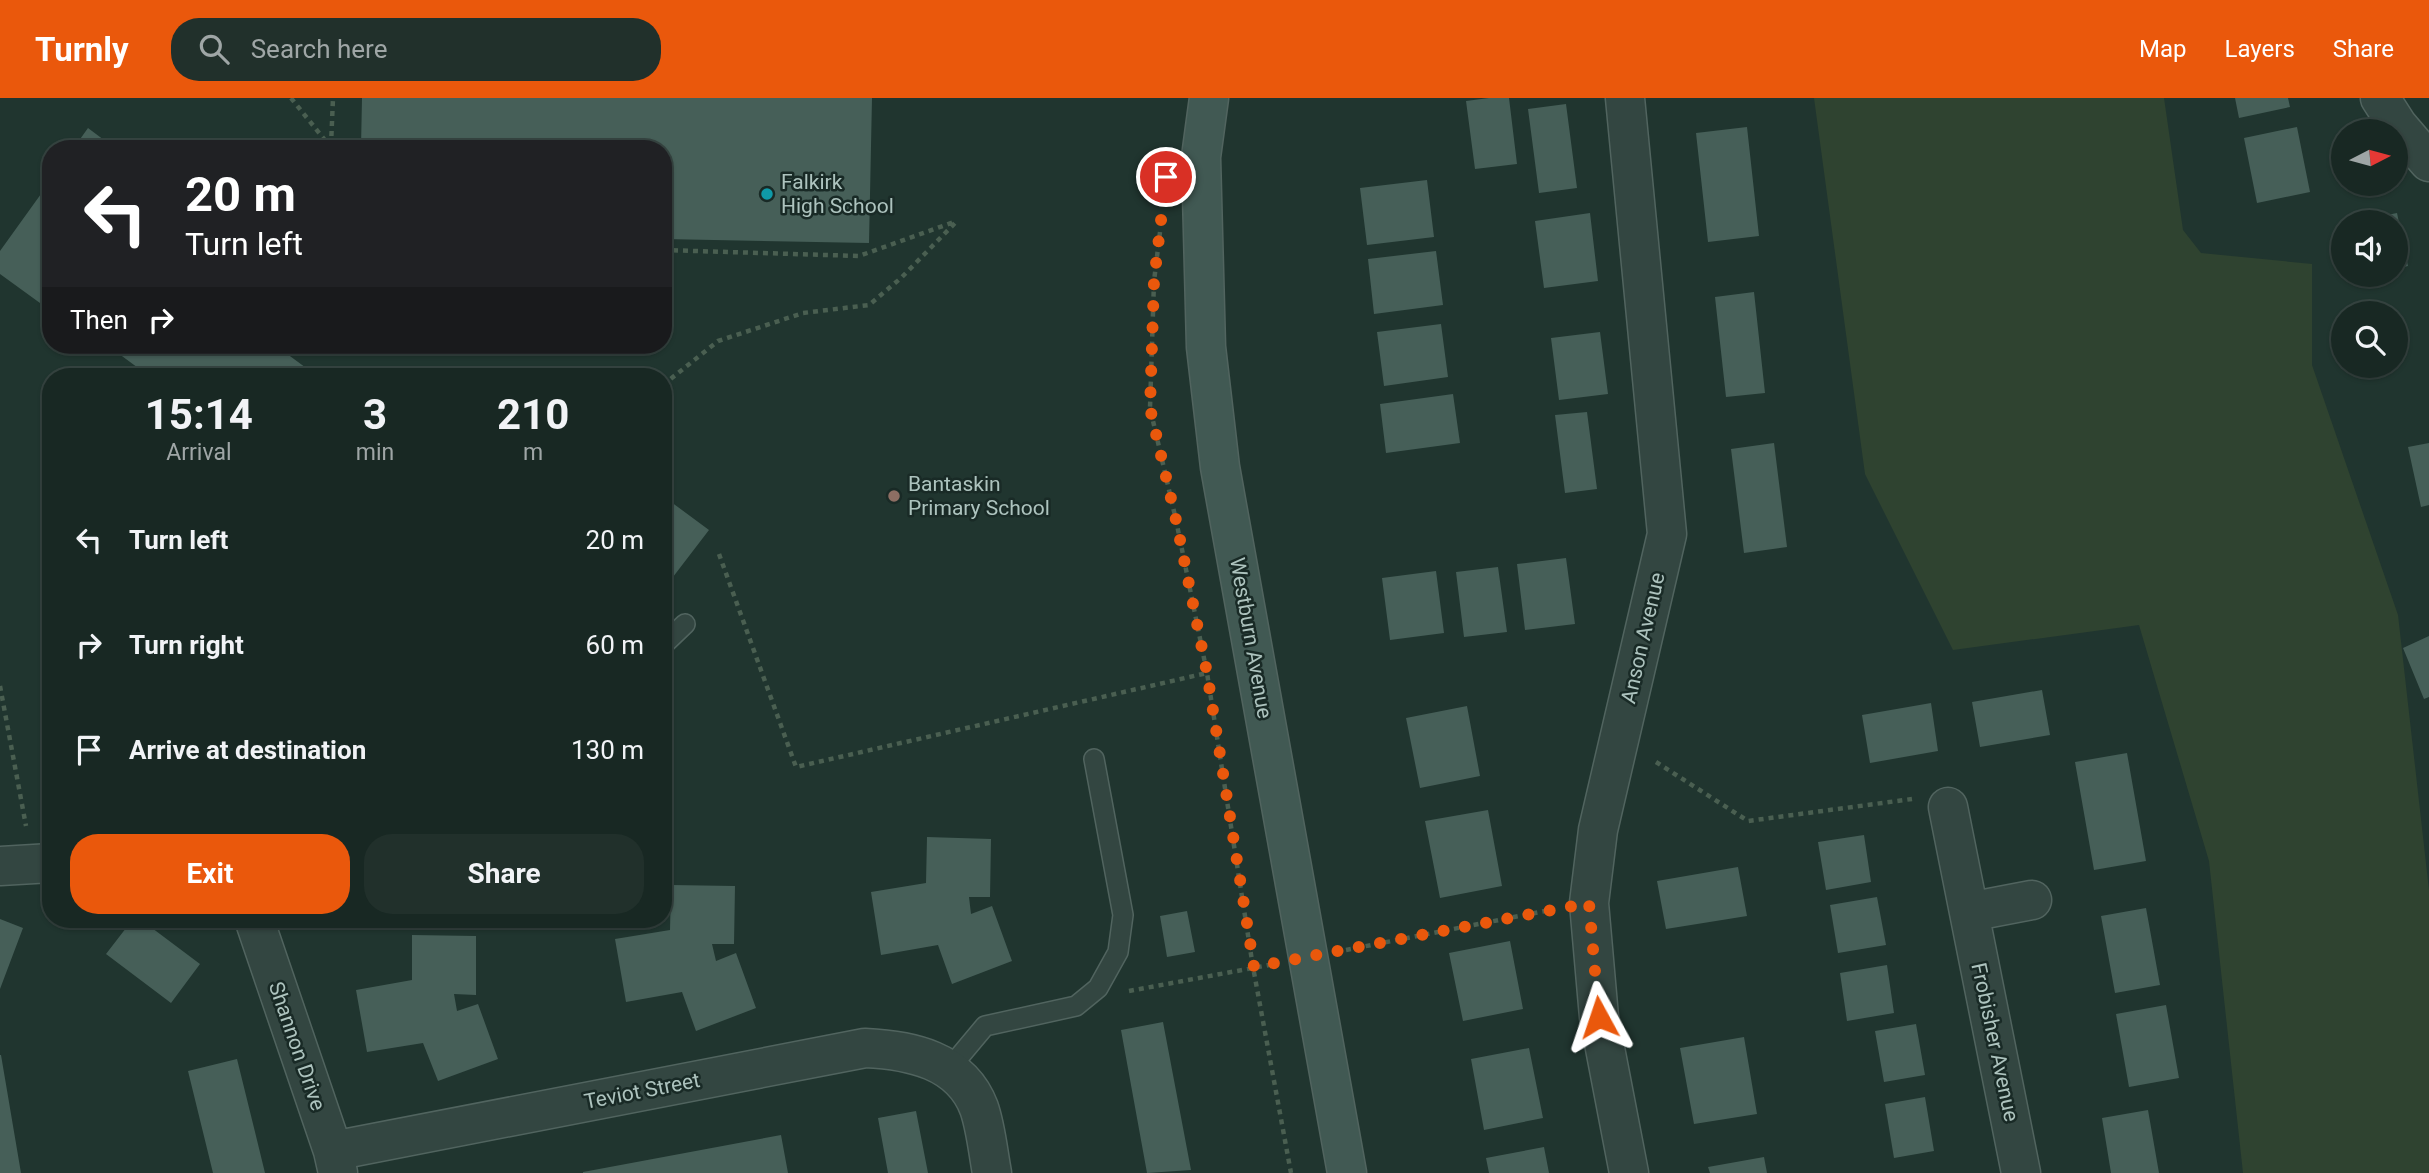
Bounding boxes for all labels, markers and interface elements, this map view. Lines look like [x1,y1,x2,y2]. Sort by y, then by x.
search box [171,18,661,81]
text: Turnly [35,30,129,69]
icon: search [195,30,233,68]
text: Search here [251,34,387,64]
text: Map [2139,35,2187,63]
text: Layers [2225,35,2295,63]
text: Share [2333,35,2394,63]
north arrow [2331,119,2408,196]
map controls [2331,119,2408,378]
pin [1136,147,1196,207]
icon: arrive [1147,158,1185,196]
text: 20 m [185,166,296,223]
icon: left [70,168,161,259]
place label: Falkirk High School [781,170,894,218]
marker: Falkirk High School [759,186,775,202]
button: sound [2331,210,2408,287]
text: Turn left [185,225,303,263]
icon: right [142,301,180,339]
button: search [2331,301,2408,378]
text: Then [70,305,128,335]
text: 15:14 [145,390,253,439]
text: 3 [363,390,387,439]
text: 210 [497,390,569,439]
text: Arrival [166,439,232,466]
text: min [356,439,394,466]
text: m [523,439,543,466]
place label: Bantaskin Primary School [908,472,1050,520]
marker: Bantaskin Primary School [886,488,902,504]
icon: left [70,521,108,559]
text: Turn left [129,525,228,555]
text: 20 m [586,525,644,555]
street label: Westburn Avenue [1225,556,1277,720]
street label: Anson Avenue [1616,570,1670,706]
icon: right [70,626,108,664]
text: Turn right [129,630,244,660]
text: 60 m [586,630,644,660]
icon: arrive [70,731,108,769]
text: Arrive at destination [129,735,366,765]
text: 130 m [571,735,644,765]
button: Exit [70,834,350,914]
button: Share [364,834,644,914]
street label: Frobisher Avenue [1966,960,2024,1124]
street label: Shannon Drive [264,978,330,1114]
position arrow [1562,980,1636,1054]
street label: Teviot Street [582,1068,702,1114]

